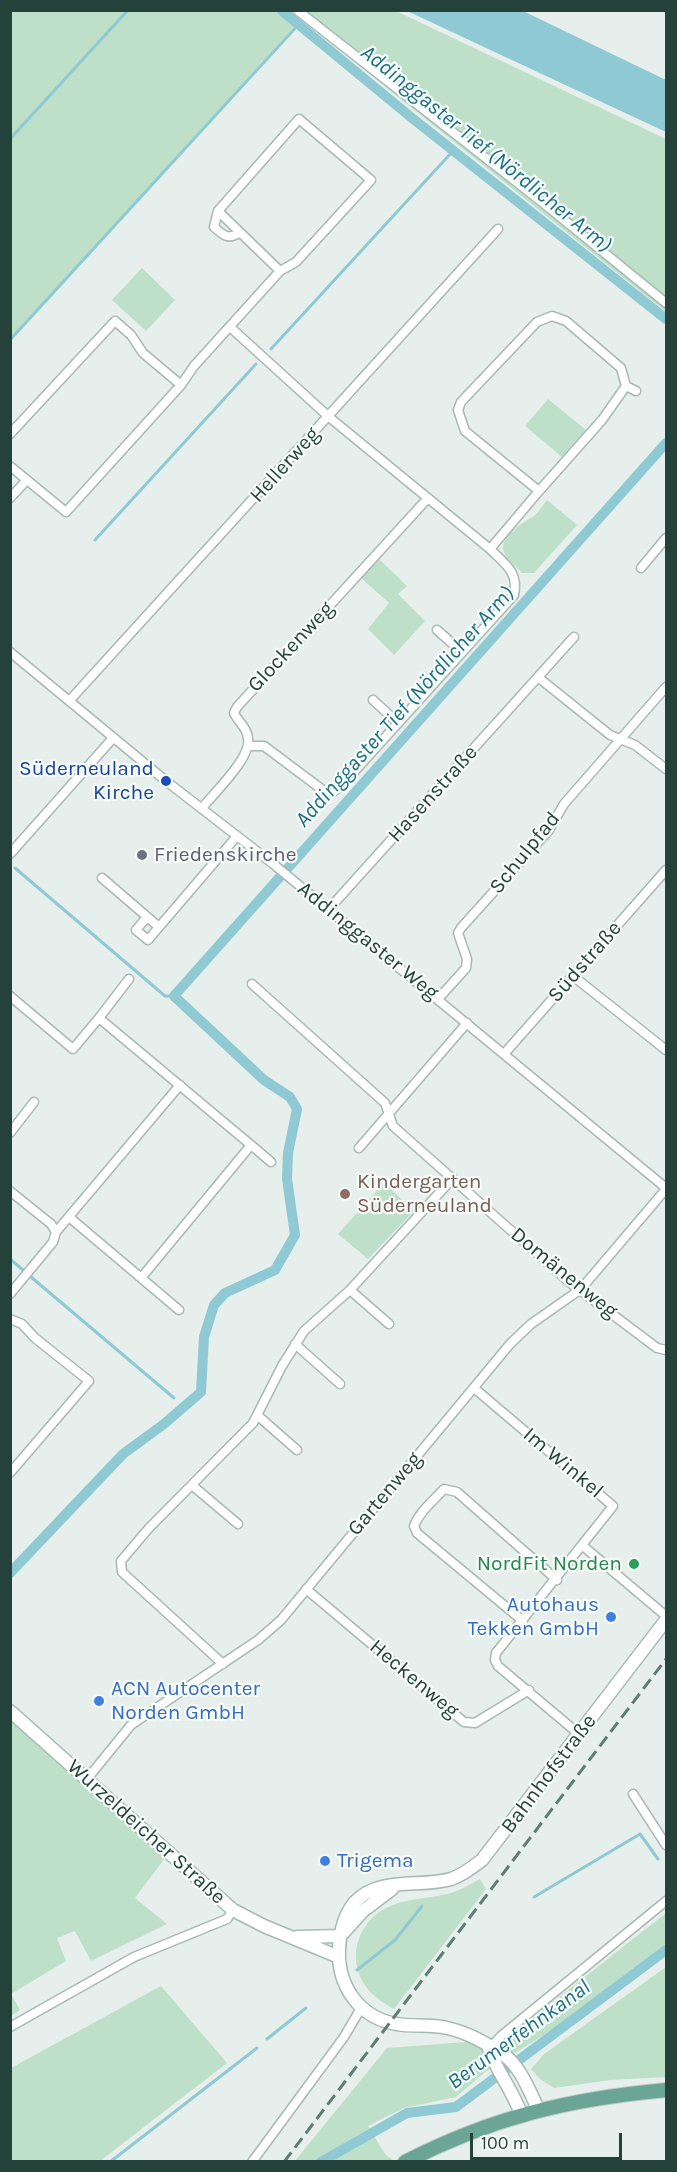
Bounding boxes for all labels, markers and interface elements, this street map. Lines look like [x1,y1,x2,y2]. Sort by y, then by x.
water label: Addinggaster Tief (Nördlicher Arm) [355,40,617,258]
street label: Hellerweg [245,422,325,508]
water label: Addinggaster Tief (Nördlicher Arm) [290,581,520,833]
street label: Glockenweg [243,596,339,698]
street label: Hasenstraße [383,740,483,848]
place label: Süderneuland Kirche [19,756,154,806]
marker: Süderneuland Kirche [159,774,173,788]
street label: Schulpfad [484,807,566,899]
place label: Friedenskirche [154,842,297,868]
marker: Friedenskirche [135,848,149,862]
street label: Addinggaster Weg [292,876,444,1006]
street label: Südstraße [543,916,627,1008]
place label: Kindergarten Süderneuland [357,1169,492,1219]
marker: Kindergarten Süderneuland [338,1187,352,1201]
street label: Domänenweg [505,1222,623,1324]
street label: Im Winkel [518,1422,608,1504]
street label: Gartenweg [343,1447,427,1541]
place label: NordFit Norden [477,1551,622,1577]
marker: NordFit Norden [627,1557,641,1571]
place label: Autohaus Tekken GmbH [468,1592,599,1642]
marker: Autohaus Tekken GmbH [604,1610,618,1624]
street label: Heckenweg [364,1634,464,1724]
place label: ACN Autocenter Norden GmbH [111,1676,260,1726]
marker: ACN Autocenter Norden GmbH [92,1694,106,1708]
street label: Bahnhofstraße [496,1709,602,1839]
street label: Wurzeldeicher Straße [61,1754,231,1910]
place label: Trigema [337,1848,414,1874]
marker: Trigema [318,1854,332,1868]
water label: Berumerfehnkanal [442,1974,596,2096]
scale bar [473,2121,624,2159]
text: 100 m [481,2132,529,2154]

